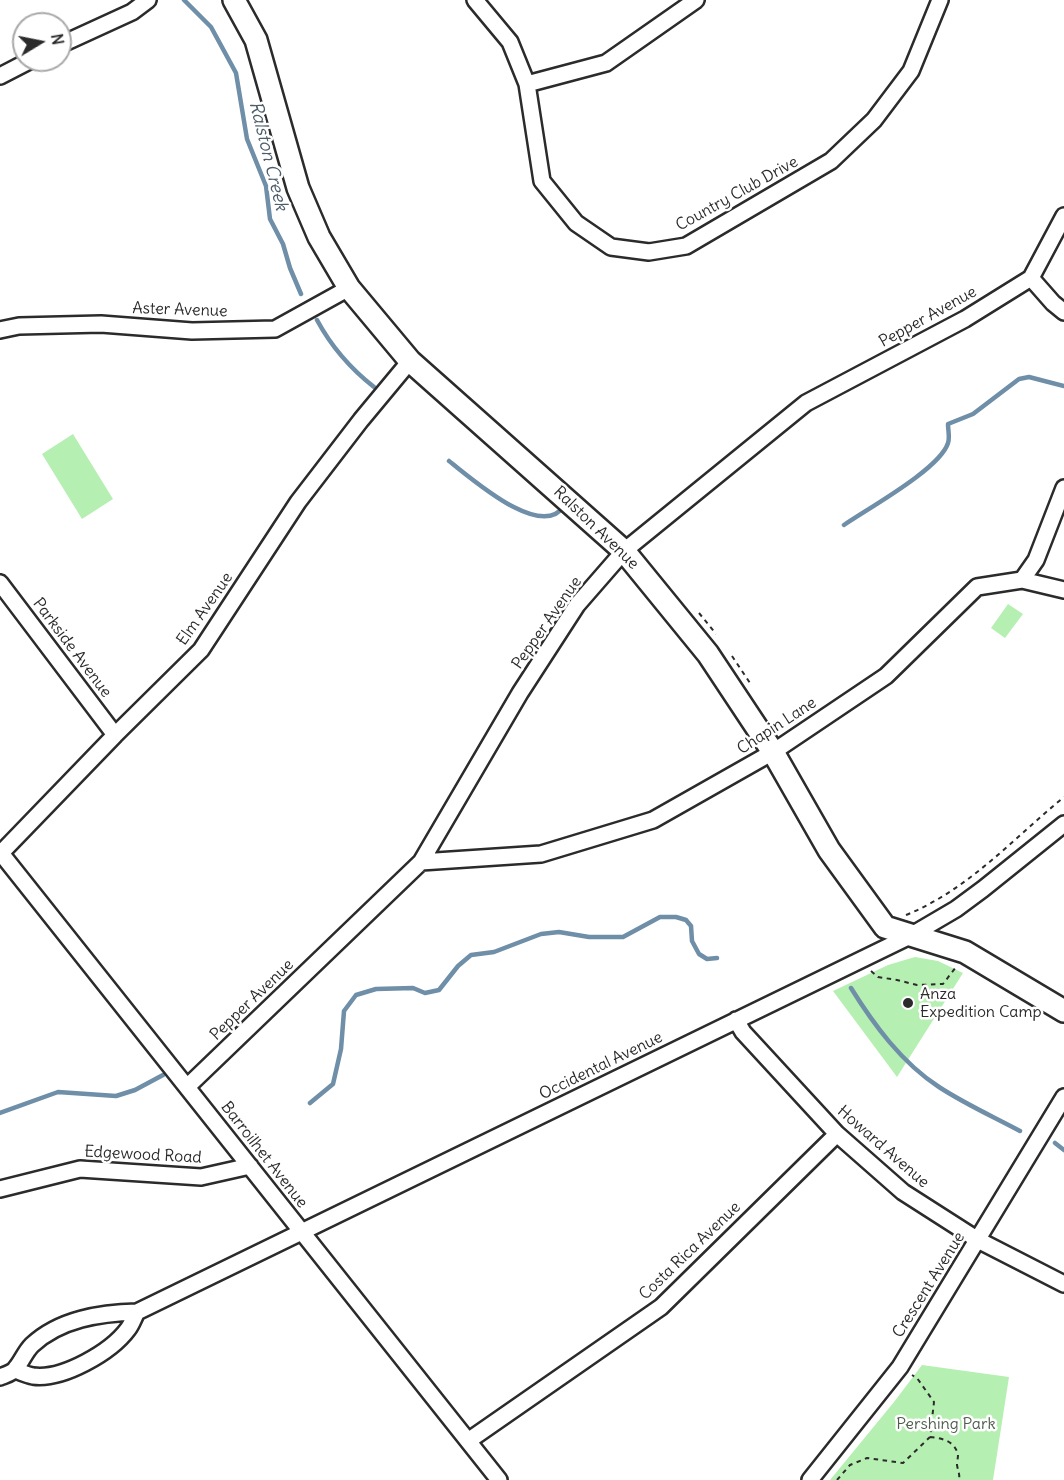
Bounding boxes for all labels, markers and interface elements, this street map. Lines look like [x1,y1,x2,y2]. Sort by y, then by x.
north arrow [12,12,72,72]
text: N [47,32,69,46]
water label: Ralston Creek [244,99,292,213]
street label: Country Club Drive [673,152,801,236]
street label: Pepper Avenue [876,282,980,352]
street label: Aster Avenue [132,299,228,321]
street label: Ralston Avenue [549,482,643,574]
street label: Elm Avenue [173,569,237,649]
street label: Pepper Avenue [508,573,586,673]
street label: Parkside Avenue [28,595,116,701]
street label: Chapin Lane [734,693,820,759]
street label: Pepper Avenue [206,955,298,1045]
place label: Anza Expedition Camp [920,984,1042,1022]
marker: Anza Expedition Camp [901,996,915,1010]
street label: Occidental Avenue [536,1028,666,1104]
street label: Barroilhet Avenue [217,1098,311,1212]
street label: Howard Avenue [833,1102,933,1192]
street label: Edgewood Road [84,1142,202,1168]
street label: Costa Rica Avenue [635,1198,745,1304]
street label: Crescent Avenue [889,1229,969,1341]
park label: Pershing Park [896,1414,996,1434]

